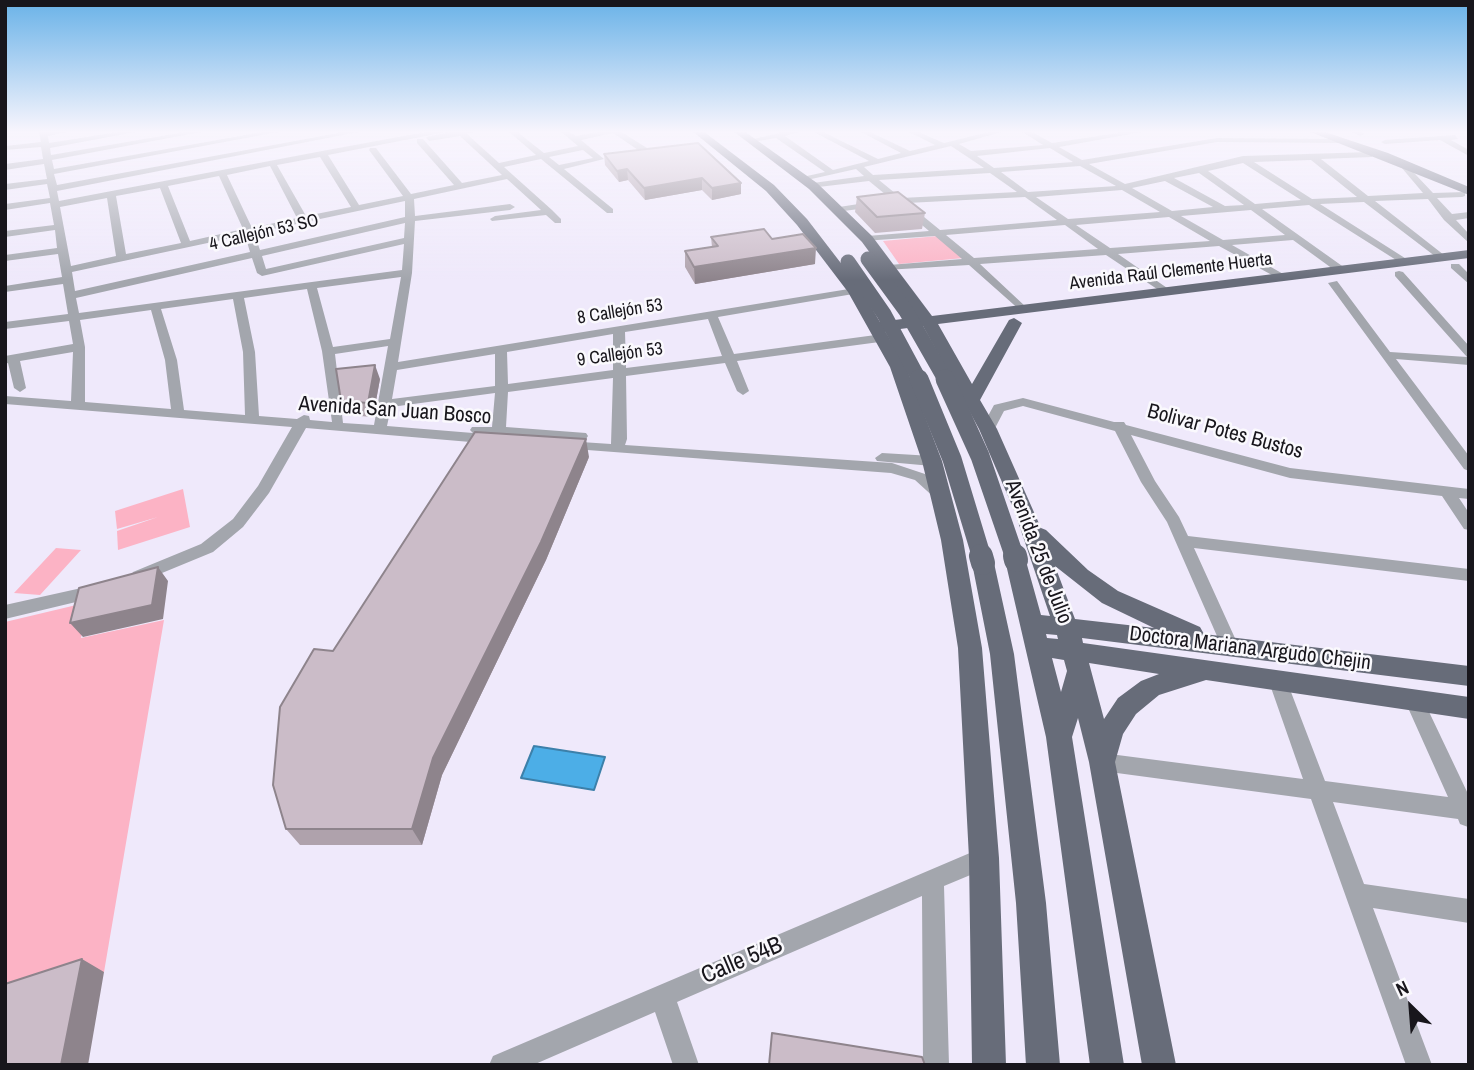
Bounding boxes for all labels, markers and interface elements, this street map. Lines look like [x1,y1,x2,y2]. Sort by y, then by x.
street label: 4 Callejón 53 SO [207,210,321,256]
street label: Avenida Raúl Clemente Huerta [1068,249,1274,295]
street label: 8 Callejón 53 [576,295,664,329]
street label: 9 Callejón 53 [576,338,664,372]
street label: Avenida San Juan Bosco [298,392,492,430]
street label: Bolivar Potes Bustos [1145,399,1305,465]
street label: Avenida 25 de Julio [999,477,1077,627]
street label: Doctora Mariana Argudo Chejin [1128,622,1372,676]
street label: Calle 54B [697,931,787,991]
north arrow [1376,972,1446,1042]
text: N [1392,974,1413,1002]

